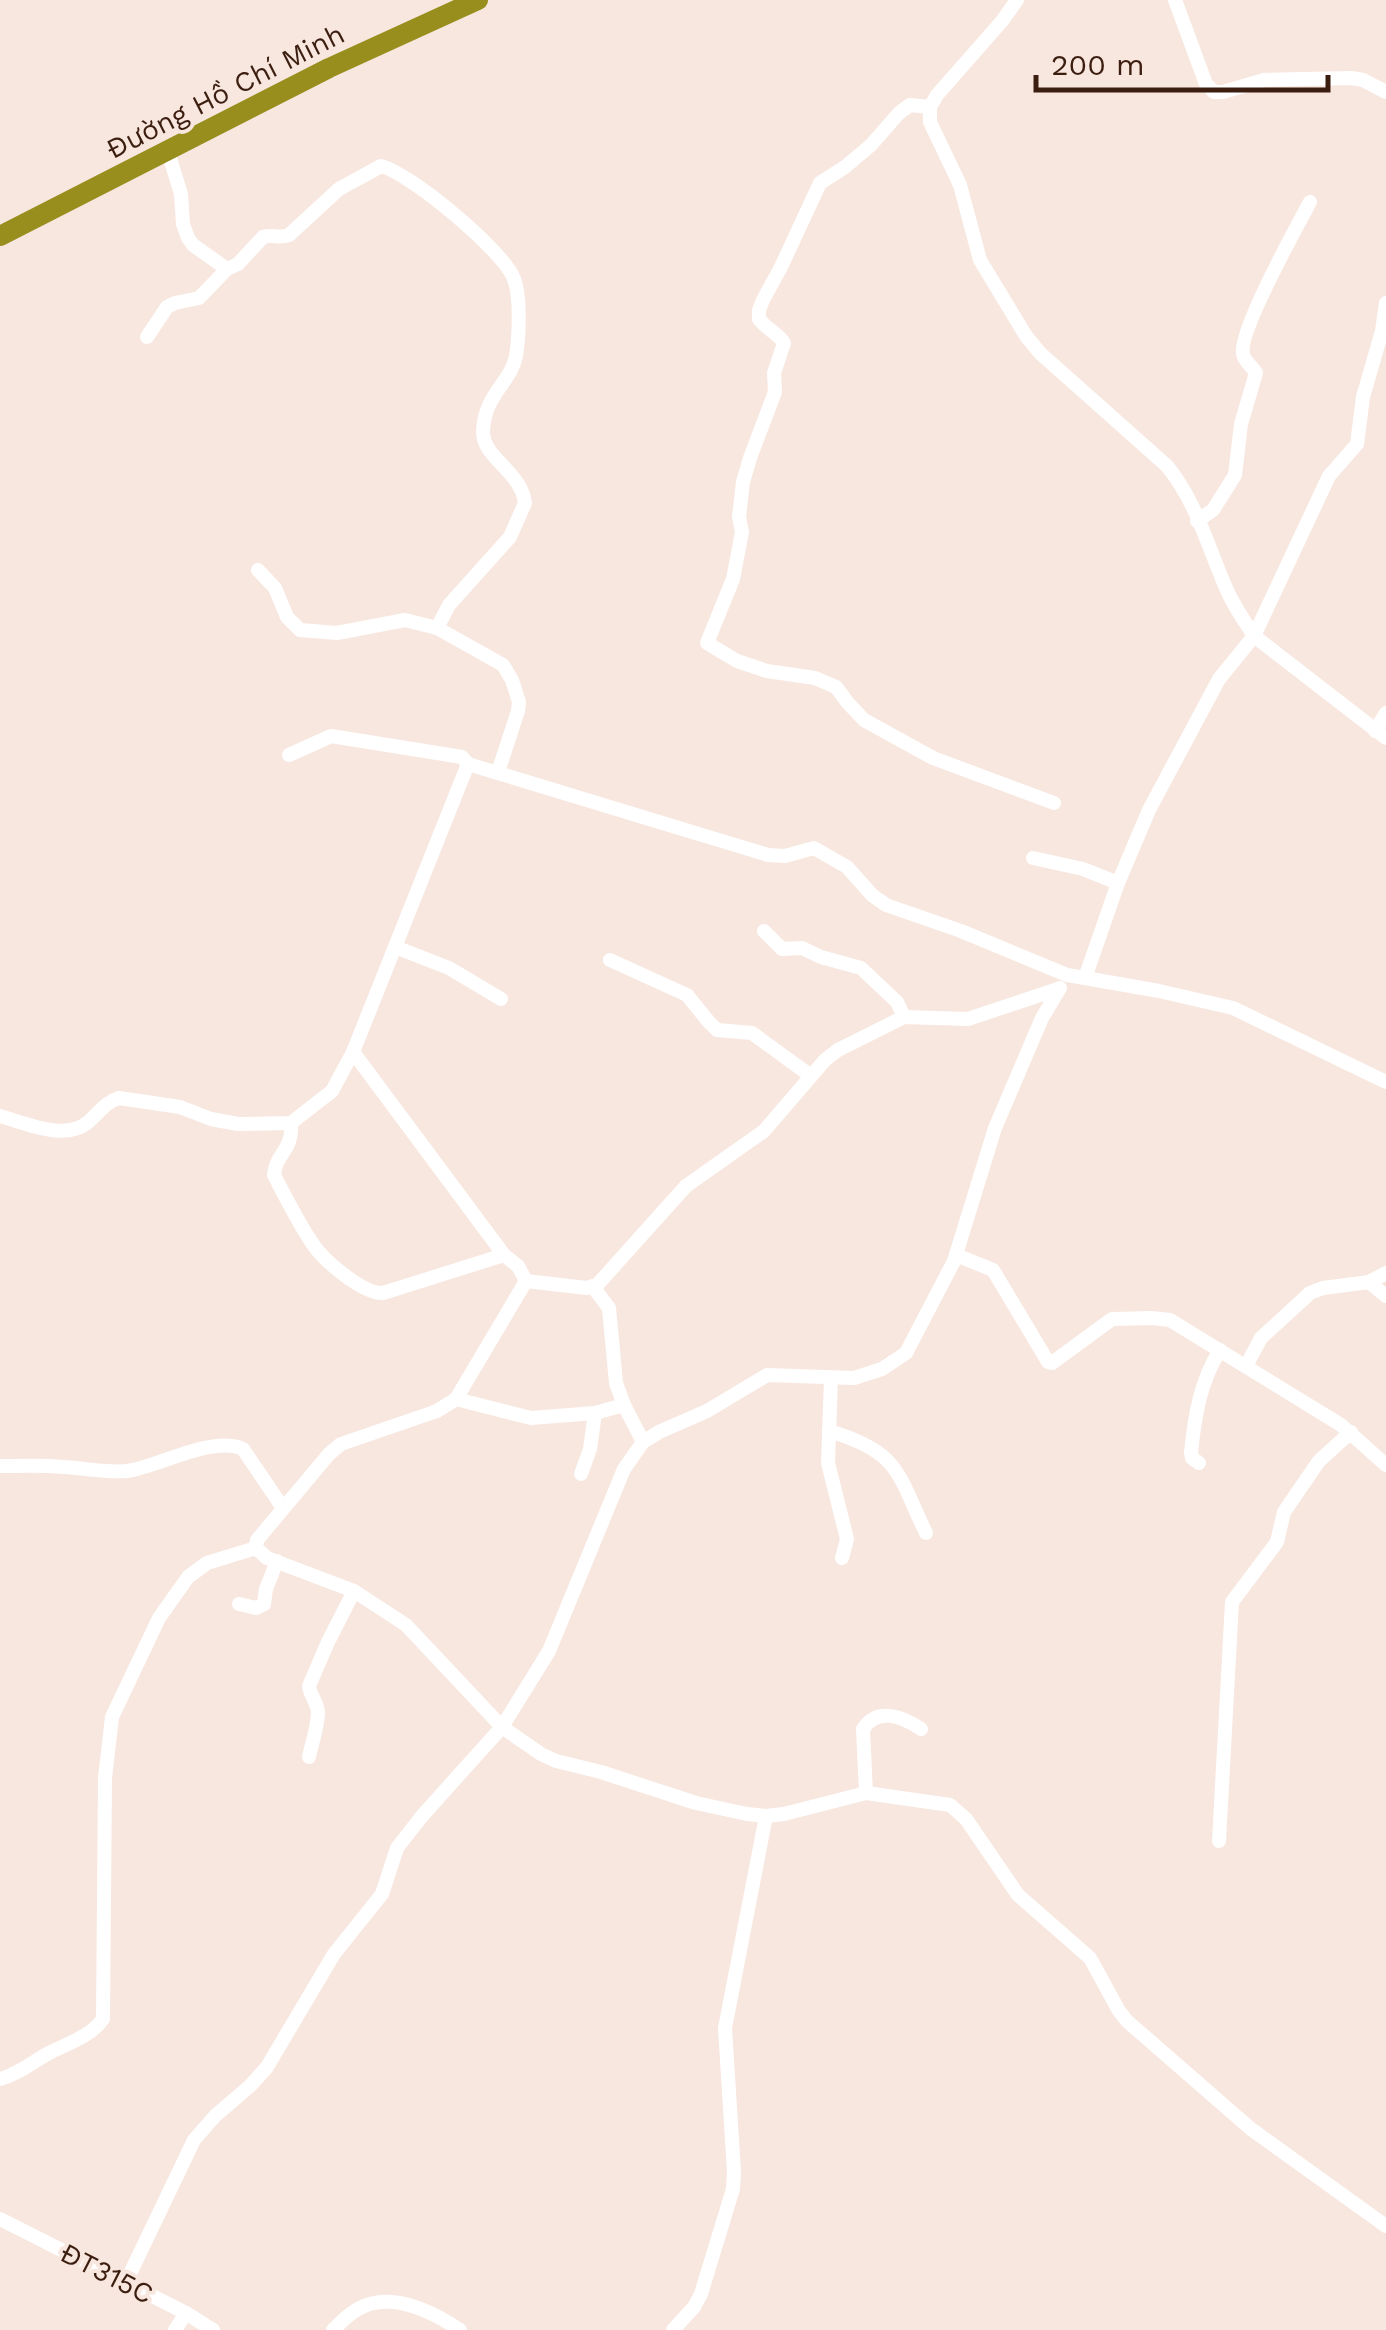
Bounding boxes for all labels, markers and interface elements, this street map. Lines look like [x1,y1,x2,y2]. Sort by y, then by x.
street label: Đường Hồ Chí Minh [101,17,350,166]
scale bar [1036,30,1328,92]
text: 200 m [1051,47,1145,82]
street label: ĐT315C [55,2236,159,2311]

